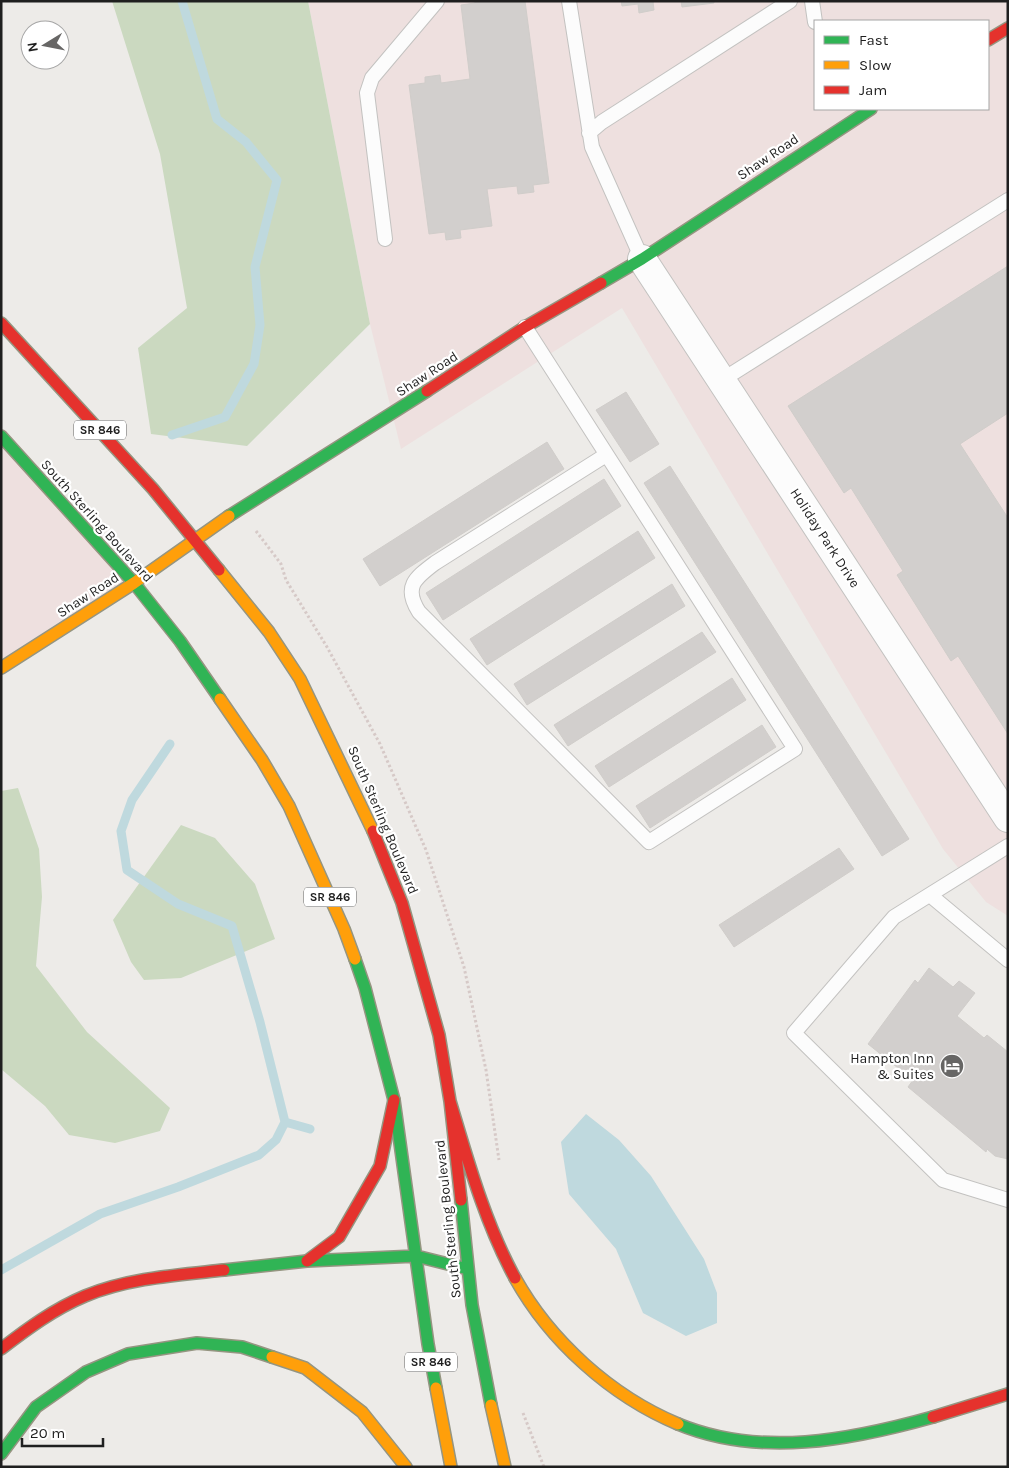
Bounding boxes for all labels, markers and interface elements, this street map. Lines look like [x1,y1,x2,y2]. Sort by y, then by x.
north arrow [20,20,70,70]
legend [814,20,989,110]
text: Fast [859,31,889,49]
text: N [23,41,42,54]
text: Slow [859,56,891,74]
text: Jam [859,81,887,99]
street label: Shaw Road [734,130,802,184]
street label: Shaw Road [393,348,461,400]
road number: SR 846 [74,420,126,440]
street label: South Sterling Boulevard [37,456,157,586]
street label: Holiday Park Drive [786,485,864,591]
street label: Shaw Road [54,569,122,621]
street label: South Sterling Boulevard [344,743,422,897]
road number: SR 846 [304,888,356,906]
place label: Hampton Inn & Suites [850,1050,934,1083]
hotel icon: Hampton Inn & Suites [939,1053,965,1079]
street label: South Sterling Boulevard [431,1139,465,1299]
road number: SR 846 [405,1352,457,1371]
scale bar [22,1416,104,1448]
text: 20 m [30,1424,65,1442]

